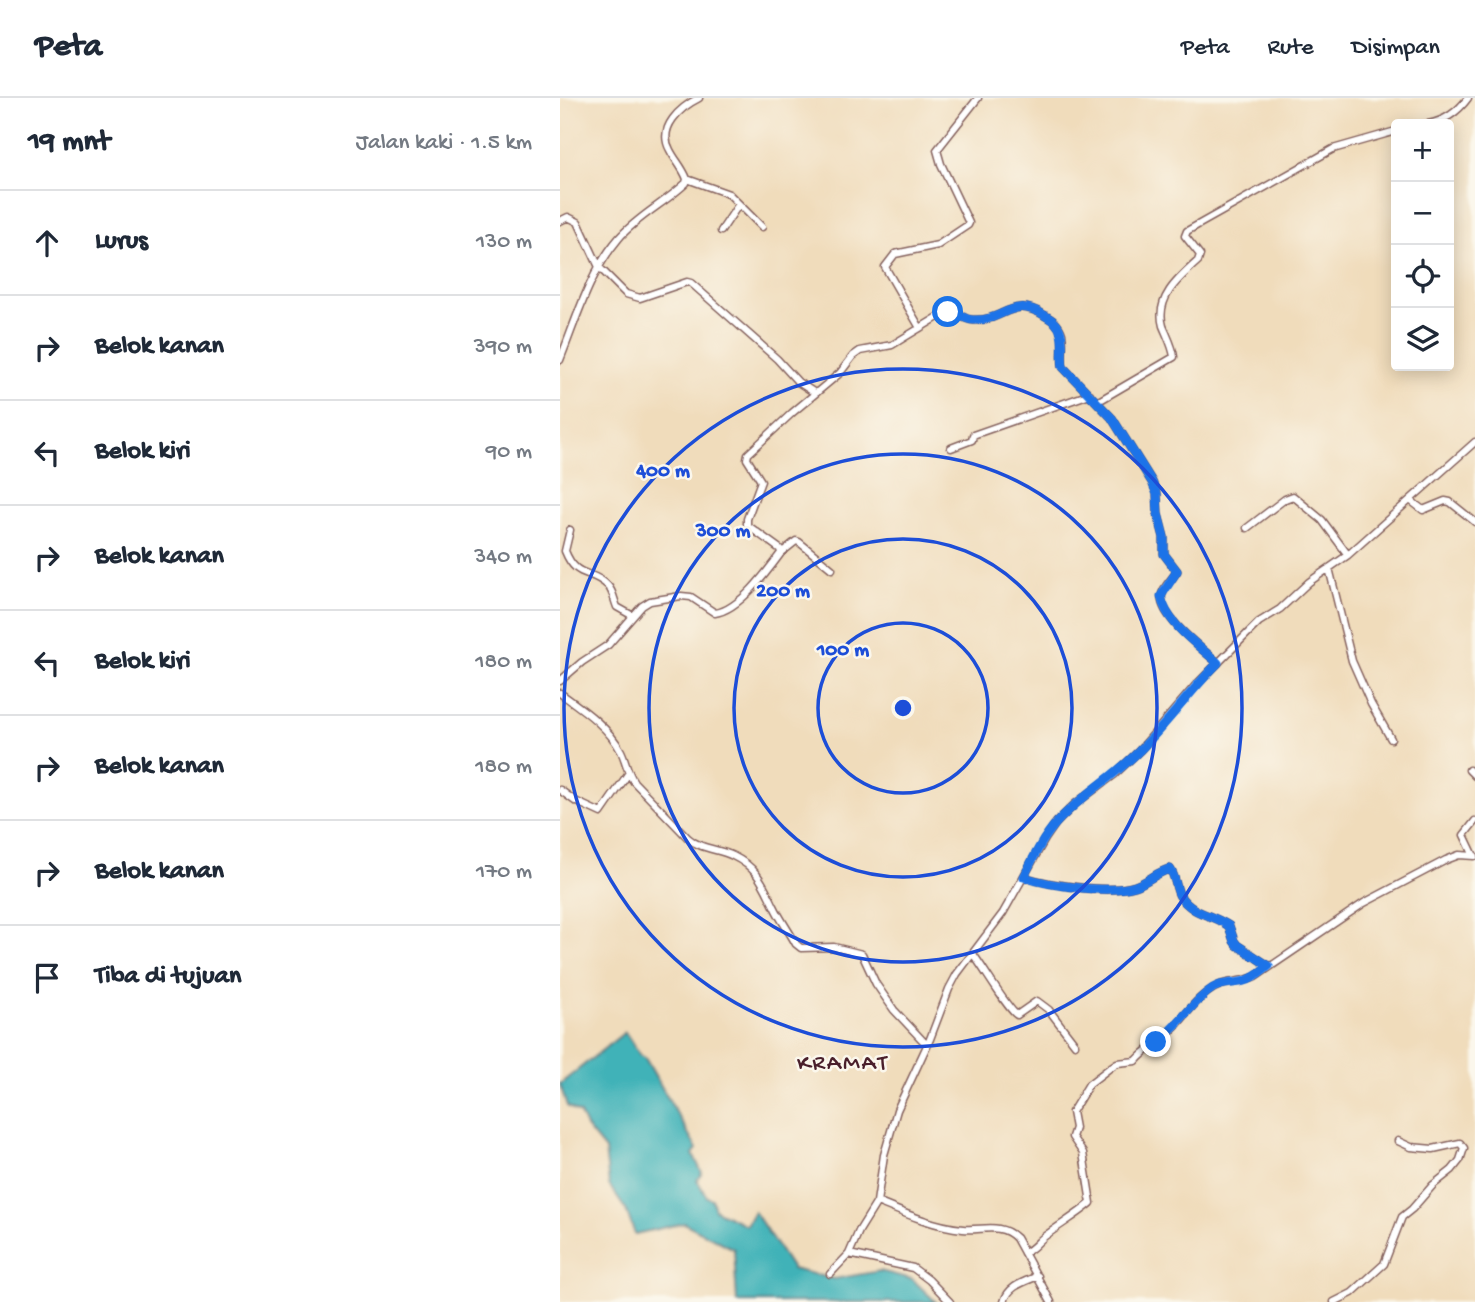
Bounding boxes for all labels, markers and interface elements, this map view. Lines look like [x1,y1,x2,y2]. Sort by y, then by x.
text: Peta [35,29,102,67]
text: Peta [1181,34,1230,63]
text: Rute [1268,34,1314,63]
text: Disimpan [1352,34,1440,63]
map controls [1391,119,1454,371]
button: + [1391,119,1454,182]
text: 19 mnt [28,126,110,161]
text: Jalan kaki · 1.5 km [356,130,532,157]
button: − [1391,182,1454,245]
icon: ahead [28,224,66,262]
text: Lurus [95,227,148,258]
text: 130 m [476,229,532,256]
button: locate [1391,245,1454,308]
route start [932,296,963,327]
button: layers [1391,308,1454,371]
icon: right [28,329,66,367]
text: Belok kanan [95,332,224,363]
text: 390 m [474,334,532,361]
icon: left [28,434,66,472]
text: Belok kiri [95,437,191,468]
text: 90 m [486,439,532,466]
text: 400 m [635,460,690,485]
text: 300 m [695,520,750,545]
icon: right [28,539,66,577]
text: Belok kanan [95,542,224,573]
text: 340 m [474,544,532,571]
text: 200 m [756,580,810,605]
text: 100 m [816,639,869,664]
icon: left [28,644,66,682]
text: Belok kiri [95,647,191,678]
text: 180 m [475,649,532,676]
centre of rings [891,696,915,720]
icon: right [28,749,66,787]
text: Belok kanan [95,752,224,783]
text: 180 m [475,754,532,781]
icon: right [28,854,66,892]
text: Belok kanan [95,857,224,888]
text: 170 m [476,859,532,886]
icon: arrive [28,959,66,997]
text: Tiba di tujuan [95,962,241,993]
route end [1140,1026,1171,1057]
district label: KRAMAT [797,1050,889,1079]

